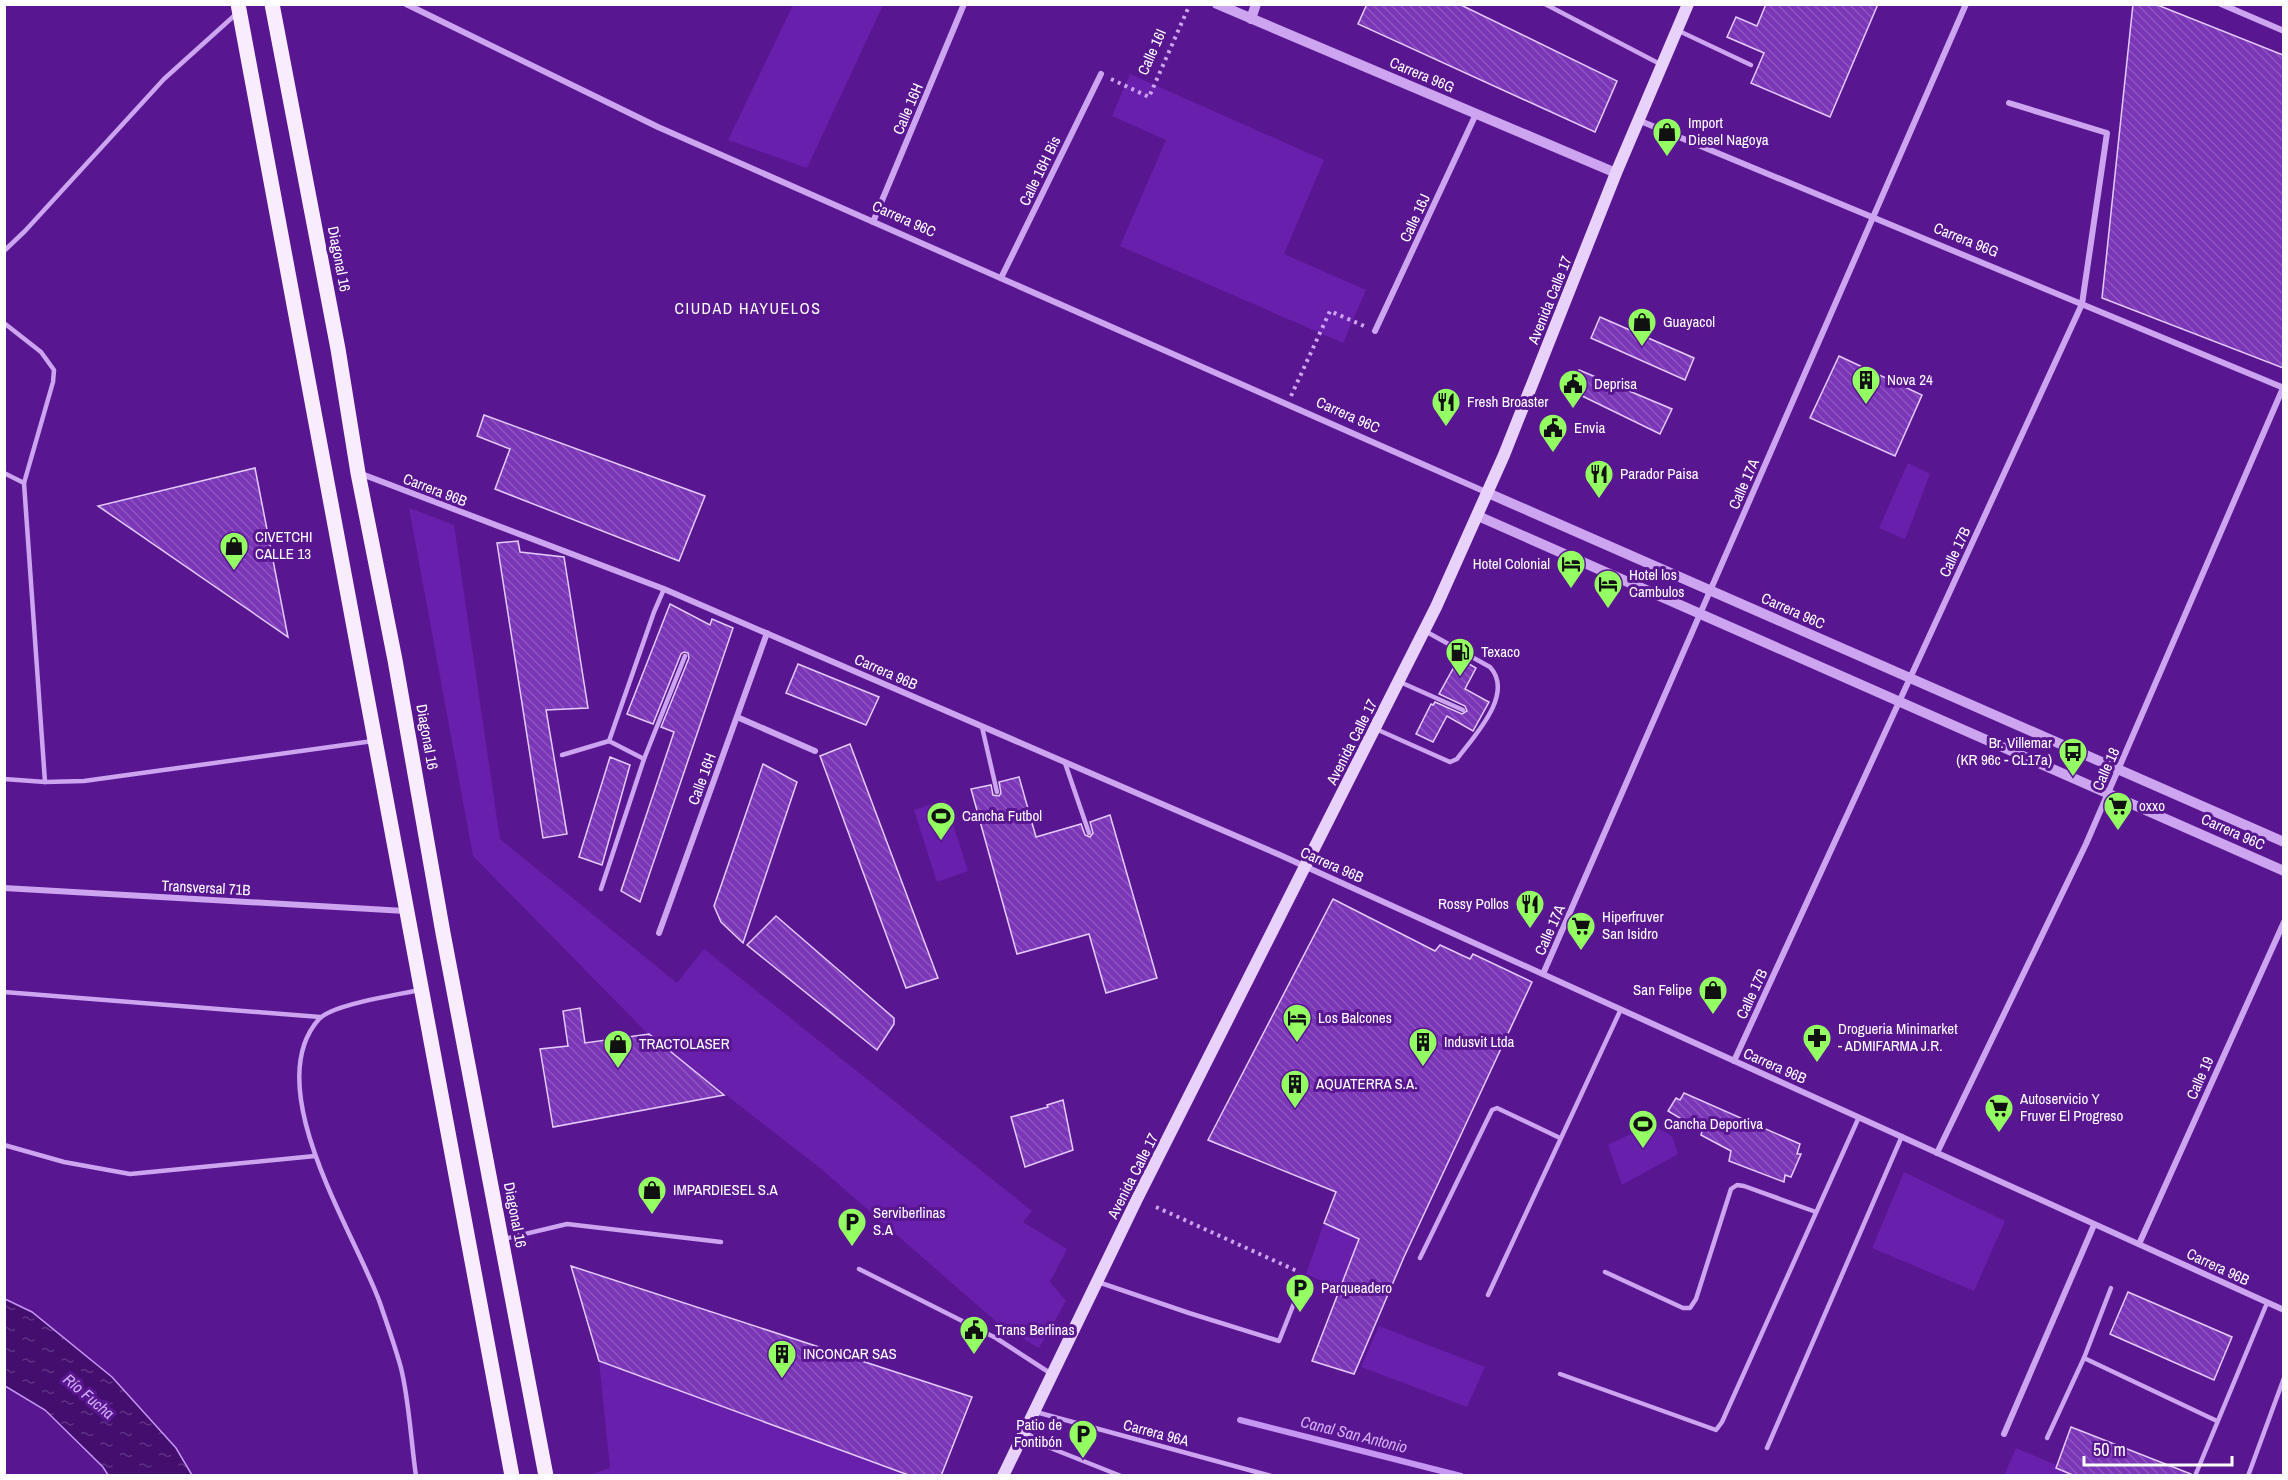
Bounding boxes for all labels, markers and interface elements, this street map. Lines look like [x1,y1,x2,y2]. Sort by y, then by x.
street label: Calle 16I [1132,25,1171,78]
street label: Carrera 96G [1387,52,1458,98]
street label: Calle 16H [887,80,928,138]
place label: Import Diesel Nagoya [1688,112,1769,150]
shop icon: Import Diesel Nagoya [1651,116,1683,158]
street label: Calle 16H Bis [1014,132,1065,209]
street label: Calle 16J [1394,190,1435,245]
street label: Carrera 96C [869,195,939,242]
street label: Carrera 96G [1931,217,2002,262]
street label: Diagonal 16 [323,224,356,294]
street label: Avenida Calle 17 [1522,252,1577,348]
district label: CIUDAD HAYUELOS [675,297,821,319]
shop icon: Guayacol [1626,306,1658,348]
place label: Guayacol [1663,311,1715,332]
building icon: Nova 24 [1850,364,1882,406]
public building icon: Deprisa [1557,368,1589,410]
place label: Nova 24 [1887,369,1933,390]
place label: Deprisa [1594,373,1637,394]
restaurant icon: Fresh Broaster [1430,386,1462,428]
street label: Carrera 96C [1313,391,1383,438]
place label: Fresh Broaster [1467,391,1548,412]
public building icon: Envia [1537,412,1569,454]
place label: Envia [1574,417,1606,438]
street label: Calle 17A [1723,454,1764,512]
restaurant icon: Parador Paisa [1583,458,1615,500]
place label: Parador Paisa [1620,463,1699,484]
street label: Carrera 96B [400,468,470,511]
street label: Calle 17B [1934,523,1975,580]
place label: CIVETCHI CALLE 13 [255,526,312,564]
shop icon: CIVETCHI CALLE 13 [218,530,250,572]
hotel icon: Hotel Colonial [1555,548,1587,590]
place label: Hotel Colonial [1473,553,1550,574]
place label: Hotel los Cambulos [1629,564,1684,602]
hotel icon: Hotel los Cambulos [1592,568,1624,610]
street label: Carrera 96C [1758,587,1828,634]
fuel station icon: Texaco [1444,636,1476,678]
place label: Texaco [1481,641,1520,662]
street label: Carrera 96B [851,648,921,695]
street label: Avenida Calle 17 [1321,695,1382,789]
street label: Diagonal 16 [411,702,444,772]
place label: Br. Villemar (KR 96c - CL17a) [1956,732,2052,770]
bus stop icon: Br. Villemar (KR 96c - CL17a) [2057,736,2089,778]
street label: Calle 18 [2087,744,2124,794]
street label: Calle 16H [682,750,721,808]
supermarket icon: oxxo [2102,790,2134,832]
place label: oxxo [2139,795,2165,816]
sports icon: Cancha Futbol [925,800,957,842]
place label: Cancha Futbol [962,805,1042,826]
street label: Carrera 96C [2198,808,2268,855]
street label: Carrera 96B [1297,841,1367,888]
street label: Transversal 71B [161,875,251,900]
restaurant icon: Rossy Pollos [1514,888,1546,930]
place label: Rossy Pollos [1438,893,1509,914]
street label: Calle 17A [1529,900,1570,958]
place label: Hiperfruver San Isidro [1602,906,1664,944]
supermarket icon: Hiperfruver San Isidro [1565,910,1597,952]
street label: Calle 17B [1731,965,1772,1022]
shop icon: San Felipe [1697,974,1729,1016]
place label: San Felipe [1633,979,1692,1000]
hotel icon: Los Balcones [1281,1002,1313,1044]
place label: Los Balcones [1318,1007,1392,1028]
place label: Drogueria Minimarket - ADMIFARMA J.R. [1838,1018,1958,1056]
pharmacy icon: Drogueria Minimarket - ADMIFARMA J.R. [1801,1022,1833,1064]
building icon: Indusvit Ltda [1407,1026,1439,1068]
shop icon: TRACTOLASER [602,1028,634,1070]
place label: Indusvit Ltda [1444,1031,1515,1052]
place label: TRACTOLASER [639,1033,730,1054]
street label: Carrera 96B [1740,1042,1810,1089]
street label: Calle 19 [2181,1053,2218,1103]
building icon: AQUATERRA S.A. [1279,1068,1311,1110]
place label: AQUATERRA S.A. [1315,1073,1418,1094]
place label: Autoservicio Y Fruver El Progreso [2019,1088,2123,1126]
supermarket icon: Autoservicio Y Fruver El Progreso [1983,1092,2015,1134]
sports icon: Cancha Deportiva [1627,1108,1659,1150]
place label: Cancha Deportiva [1664,1113,1763,1134]
street label: Avenida Calle 17 [1102,1129,1163,1223]
shop icon: IMPARDIESEL S.A [636,1174,668,1216]
place label: IMPARDIESEL S.A [673,1179,778,1200]
street label: Diagonal 16 [499,1180,532,1250]
place label: Serviberlinas S.A [873,1202,945,1240]
parking icon: Serviberlinas S.A [836,1206,868,1248]
street label: Carrera 96B [2183,1243,2253,1290]
parking icon: Parqueadero [1284,1272,1316,1314]
place label: Parqueadero [1321,1277,1392,1298]
public building icon: Trans Berlinas [958,1314,990,1356]
place label: Trans Berlinas [995,1319,1075,1340]
building icon: INCONCAR SAS [766,1338,798,1380]
place label: INCONCAR SAS [803,1343,897,1364]
water label: Río Fucha [59,1368,119,1424]
water label: Canal San Antonio [1298,1410,1410,1458]
place label: Patio de Fontibón [1014,1414,1062,1452]
street label: Carrera 96A [1121,1414,1192,1452]
parking icon: Patio de Fontibón [1067,1418,1099,1460]
scale bar [2084,1429,2232,1467]
text: 50 m [2093,1437,2126,1462]

